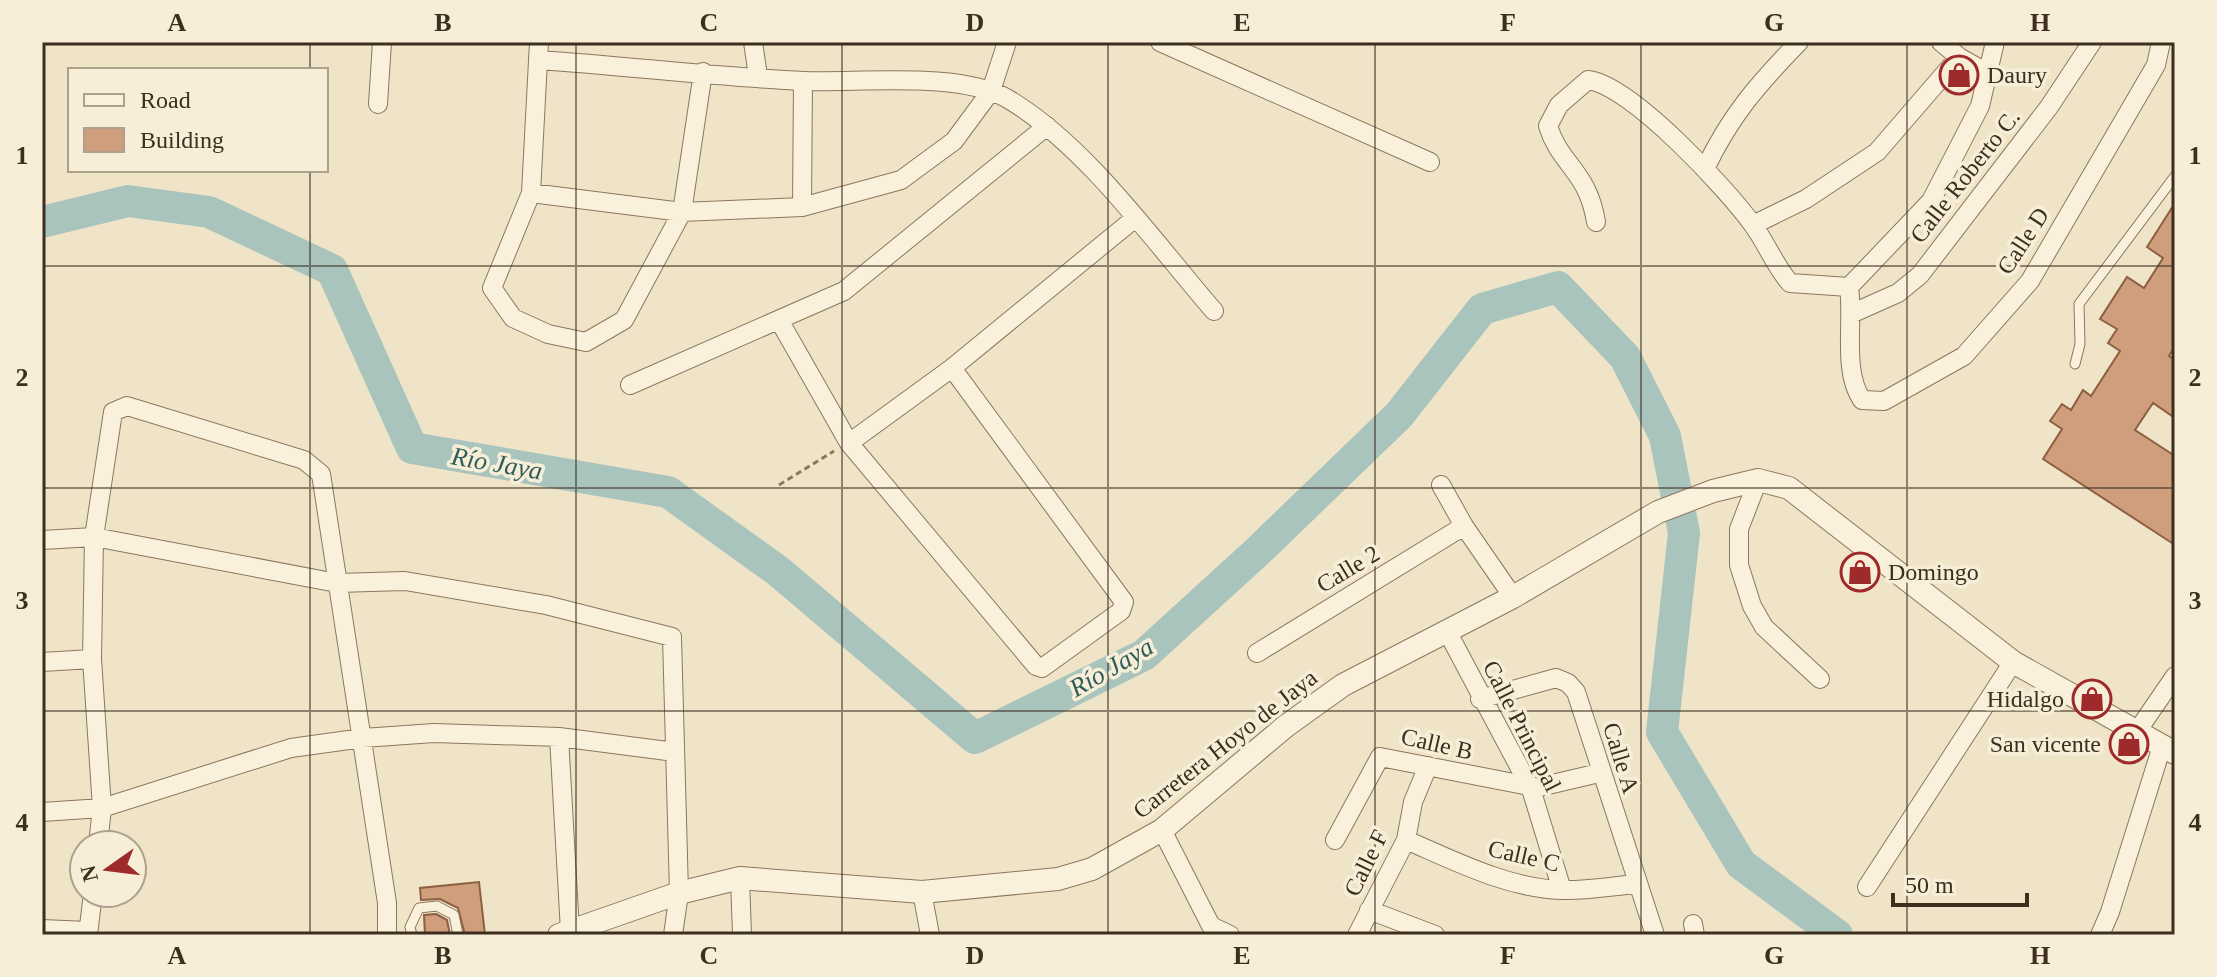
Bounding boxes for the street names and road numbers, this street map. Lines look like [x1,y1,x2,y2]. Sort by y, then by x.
street label: Calle Roberto C. [1905,104,2025,248]
street label: Calle D [1992,203,2054,279]
street label: Calle 2 [1312,540,1384,598]
street label: Calle Principal [1478,656,1566,796]
street label: Carretera Hoyo de Jaya [1128,664,1322,824]
street label: Calle A [1598,719,1644,797]
street label: Calle B [1399,723,1475,765]
street label: Calle F [1339,826,1393,900]
street label: Calle C [1486,835,1562,877]

